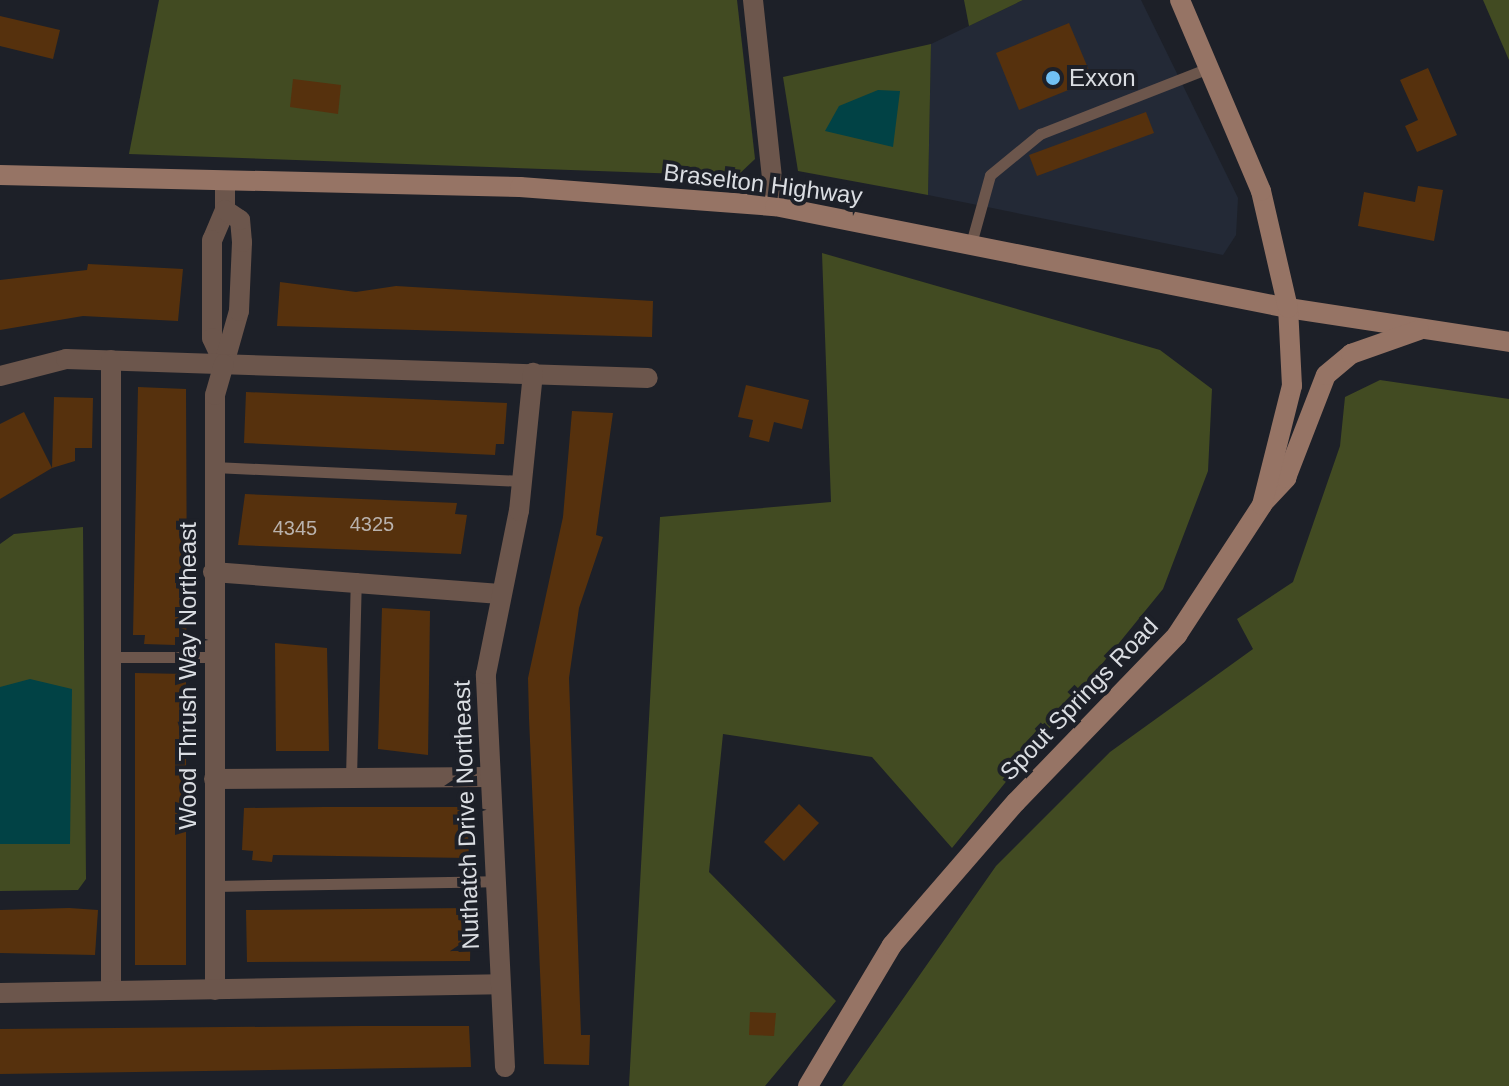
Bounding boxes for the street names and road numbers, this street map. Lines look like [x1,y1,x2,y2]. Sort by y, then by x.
street label: Braselton Highway [662,158,864,210]
street label: Wood Thrush Way Northeast [174,522,202,830]
street label: Spout Springs Road [994,612,1164,786]
street label: Nuthatch Drive Northeast [447,680,485,950]

